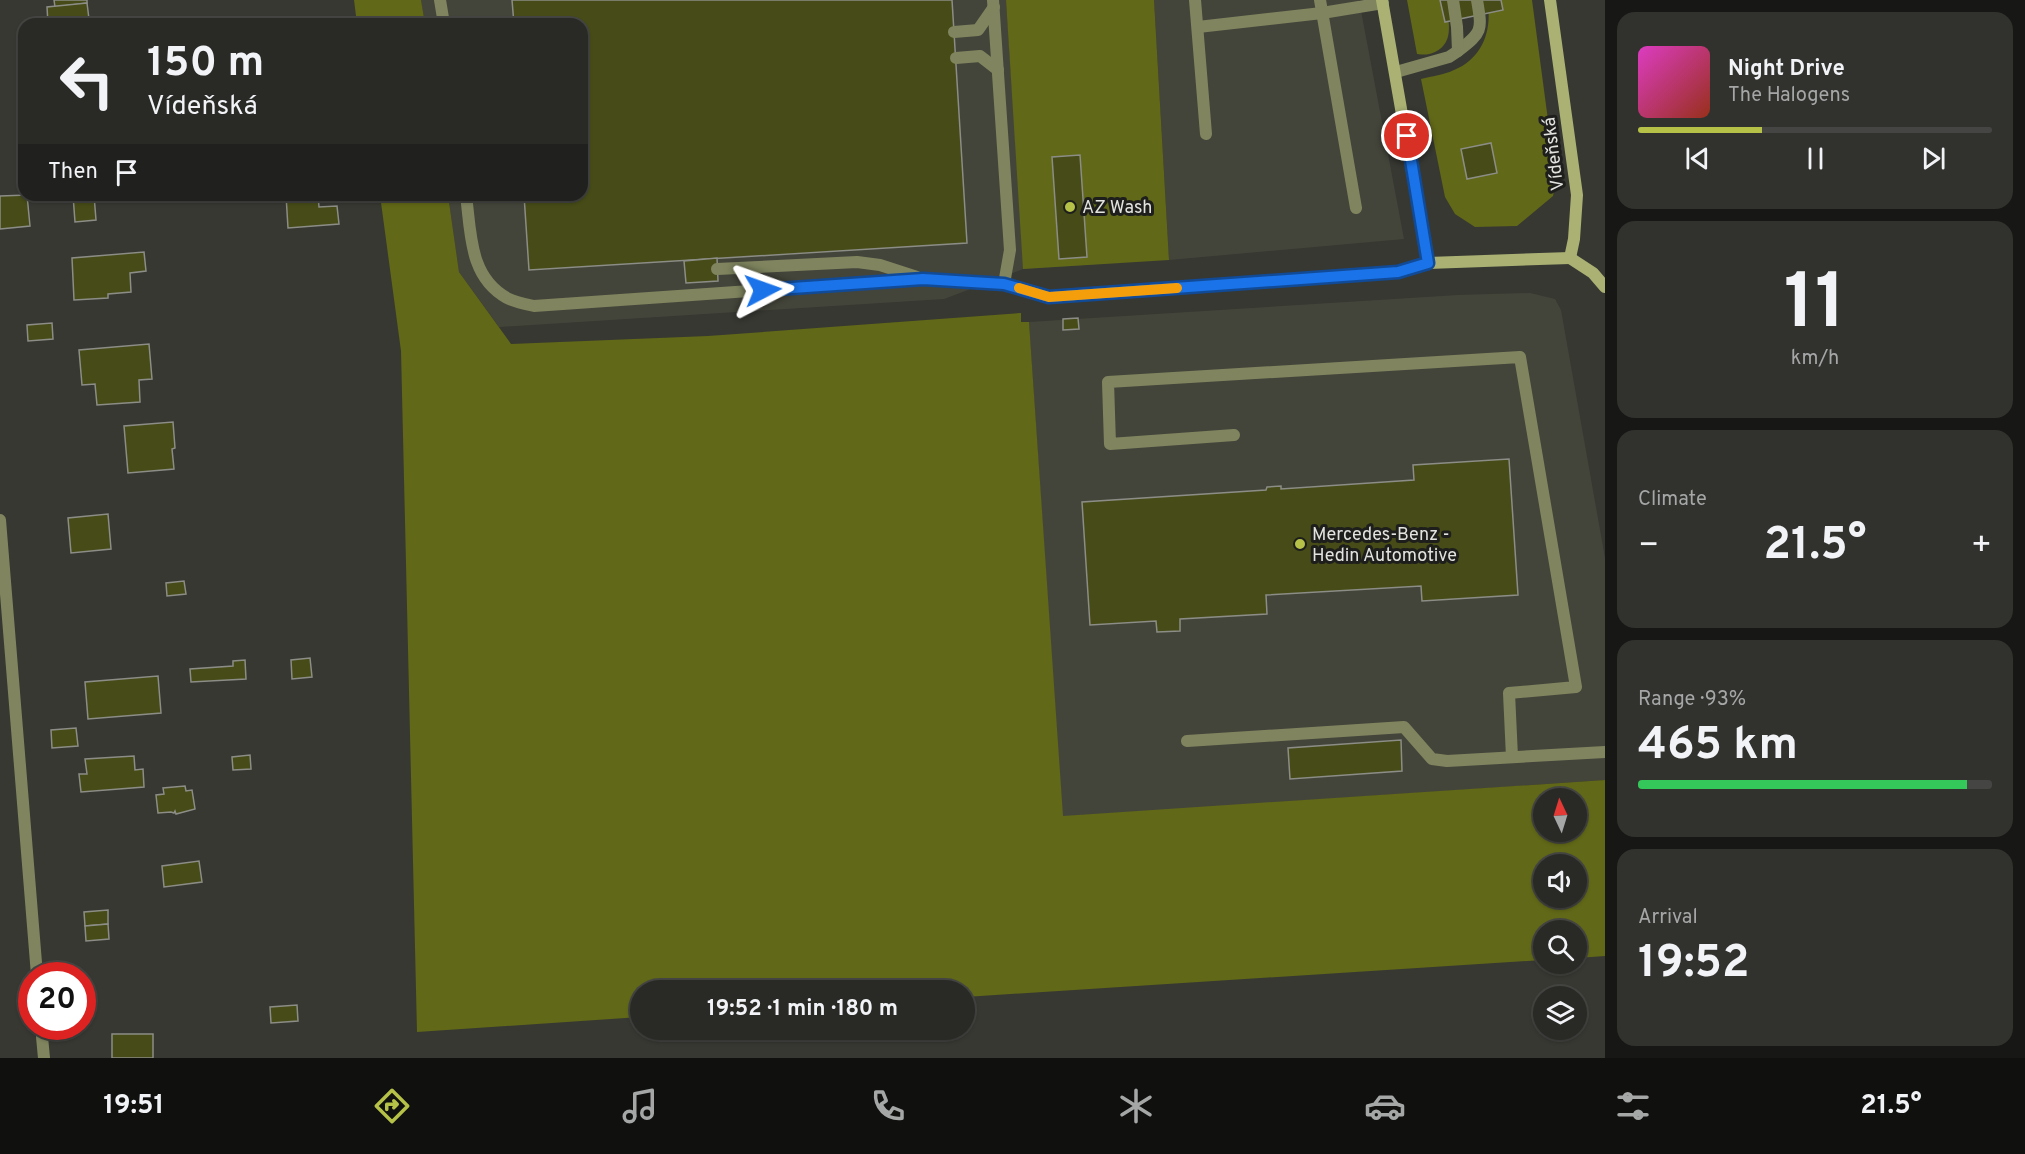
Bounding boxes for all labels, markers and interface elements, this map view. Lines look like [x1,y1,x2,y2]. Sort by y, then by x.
text: 150 m [147,38,264,91]
icon: left [48,42,126,120]
text: Night Drive [1728,56,1845,83]
text: The Halogens [1728,83,1850,109]
text: Vídeňská [147,90,258,124]
pin [1381,110,1432,161]
street label: Vídeňská [1539,116,1570,192]
icon: arrive [1390,119,1423,152]
icon: previous [1681,142,1714,175]
icon: pause [1799,142,1832,175]
icon: next [1917,142,1950,175]
icon: arrive [110,156,143,189]
text: Then [48,159,98,186]
place label: AZ Wash [1082,197,1153,220]
marker: AZ Wash [1063,200,1077,214]
text: 11 [1784,257,1846,356]
position arrow [731,258,795,322]
text: km/h [1791,346,1839,372]
text: Climate [1638,487,1707,513]
text: 21.5° [1764,518,1866,575]
place label: Mercedes-Benz - Hedin Automotive [1312,524,1457,568]
text: − [1638,526,1659,568]
text: + [1971,526,1992,568]
marker: Mercedes-Benz - Hedin Automotive [1293,537,1307,551]
text: Range · 93% [1638,687,1746,713]
text: 465 km [1638,718,1798,775]
north arrow [1533,788,1587,842]
map controls [1533,788,1587,1040]
button: sound [1533,854,1587,908]
text: Arrival [1638,905,1698,931]
button: search [1533,920,1587,974]
text: 19:52 [1638,936,1750,993]
speed limit sign: 20 [18,962,96,1040]
button: layers [1533,986,1587,1040]
text: 19:52 · 1 min · 180 m [707,996,898,1023]
icon: directions [371,1085,413,1127]
icon: music [619,1085,661,1127]
icon: phone [867,1085,909,1127]
icon: climate [1115,1085,1157,1127]
icon: car [1364,1085,1406,1127]
icon: filters [1612,1085,1654,1127]
text: 19:51 [103,1089,164,1123]
text: 21.5° [1860,1089,1922,1123]

